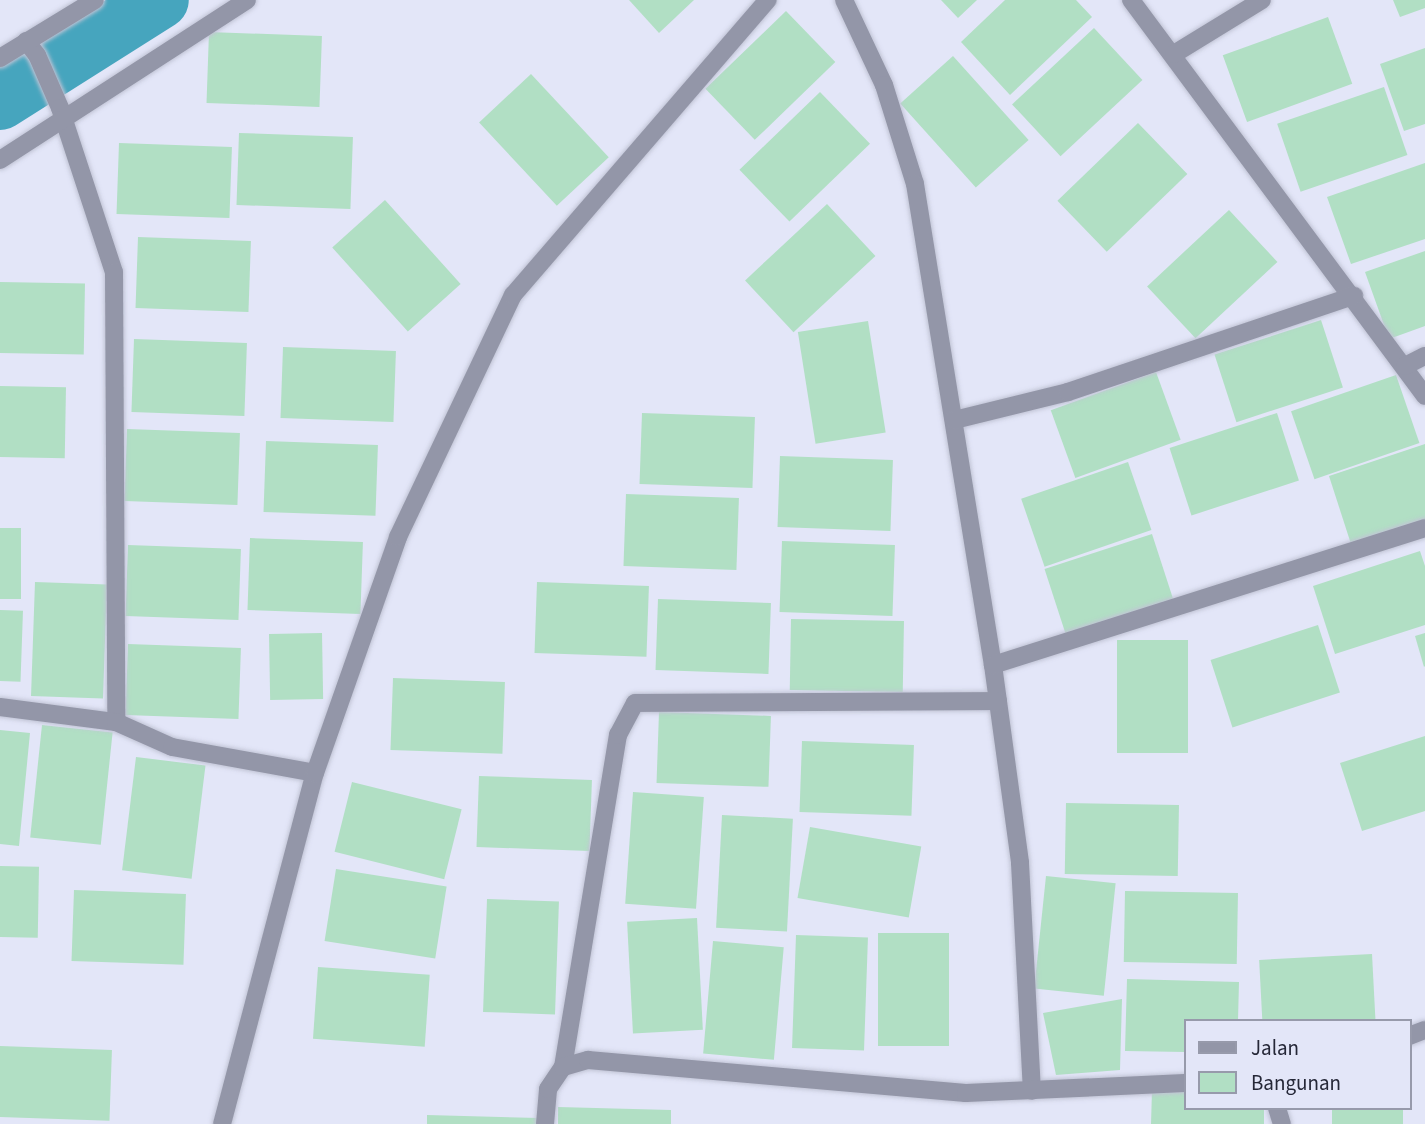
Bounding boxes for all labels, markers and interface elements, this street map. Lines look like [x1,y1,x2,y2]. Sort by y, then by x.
legend [1184,1019,1411,1110]
text: Jalan [1251,1033,1299,1063]
text: Bangunan [1251,1068,1341,1098]

